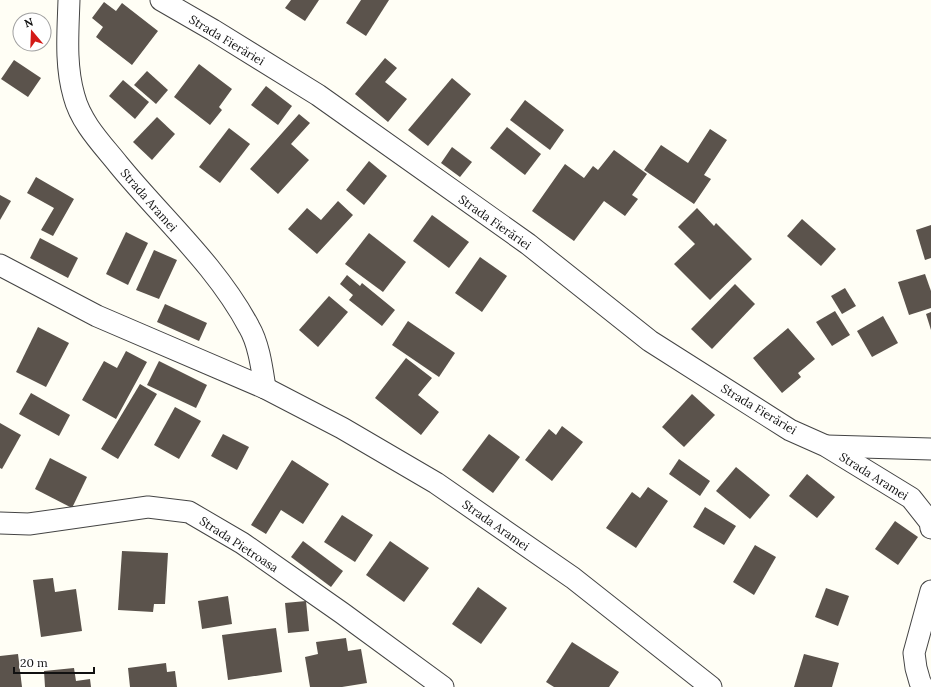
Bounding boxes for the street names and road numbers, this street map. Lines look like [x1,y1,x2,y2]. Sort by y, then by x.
street label: Strada Fierăriei [187,12,267,68]
street label: Strada Aramei [118,165,180,235]
street label: Strada Fierăriei [456,191,534,253]
street label: Strada Fierăriei [719,381,799,437]
street label: Strada Aramei [837,449,911,503]
street label: Strada Aramei [459,496,533,554]
street label: Strada Pietroasa [197,513,281,575]

